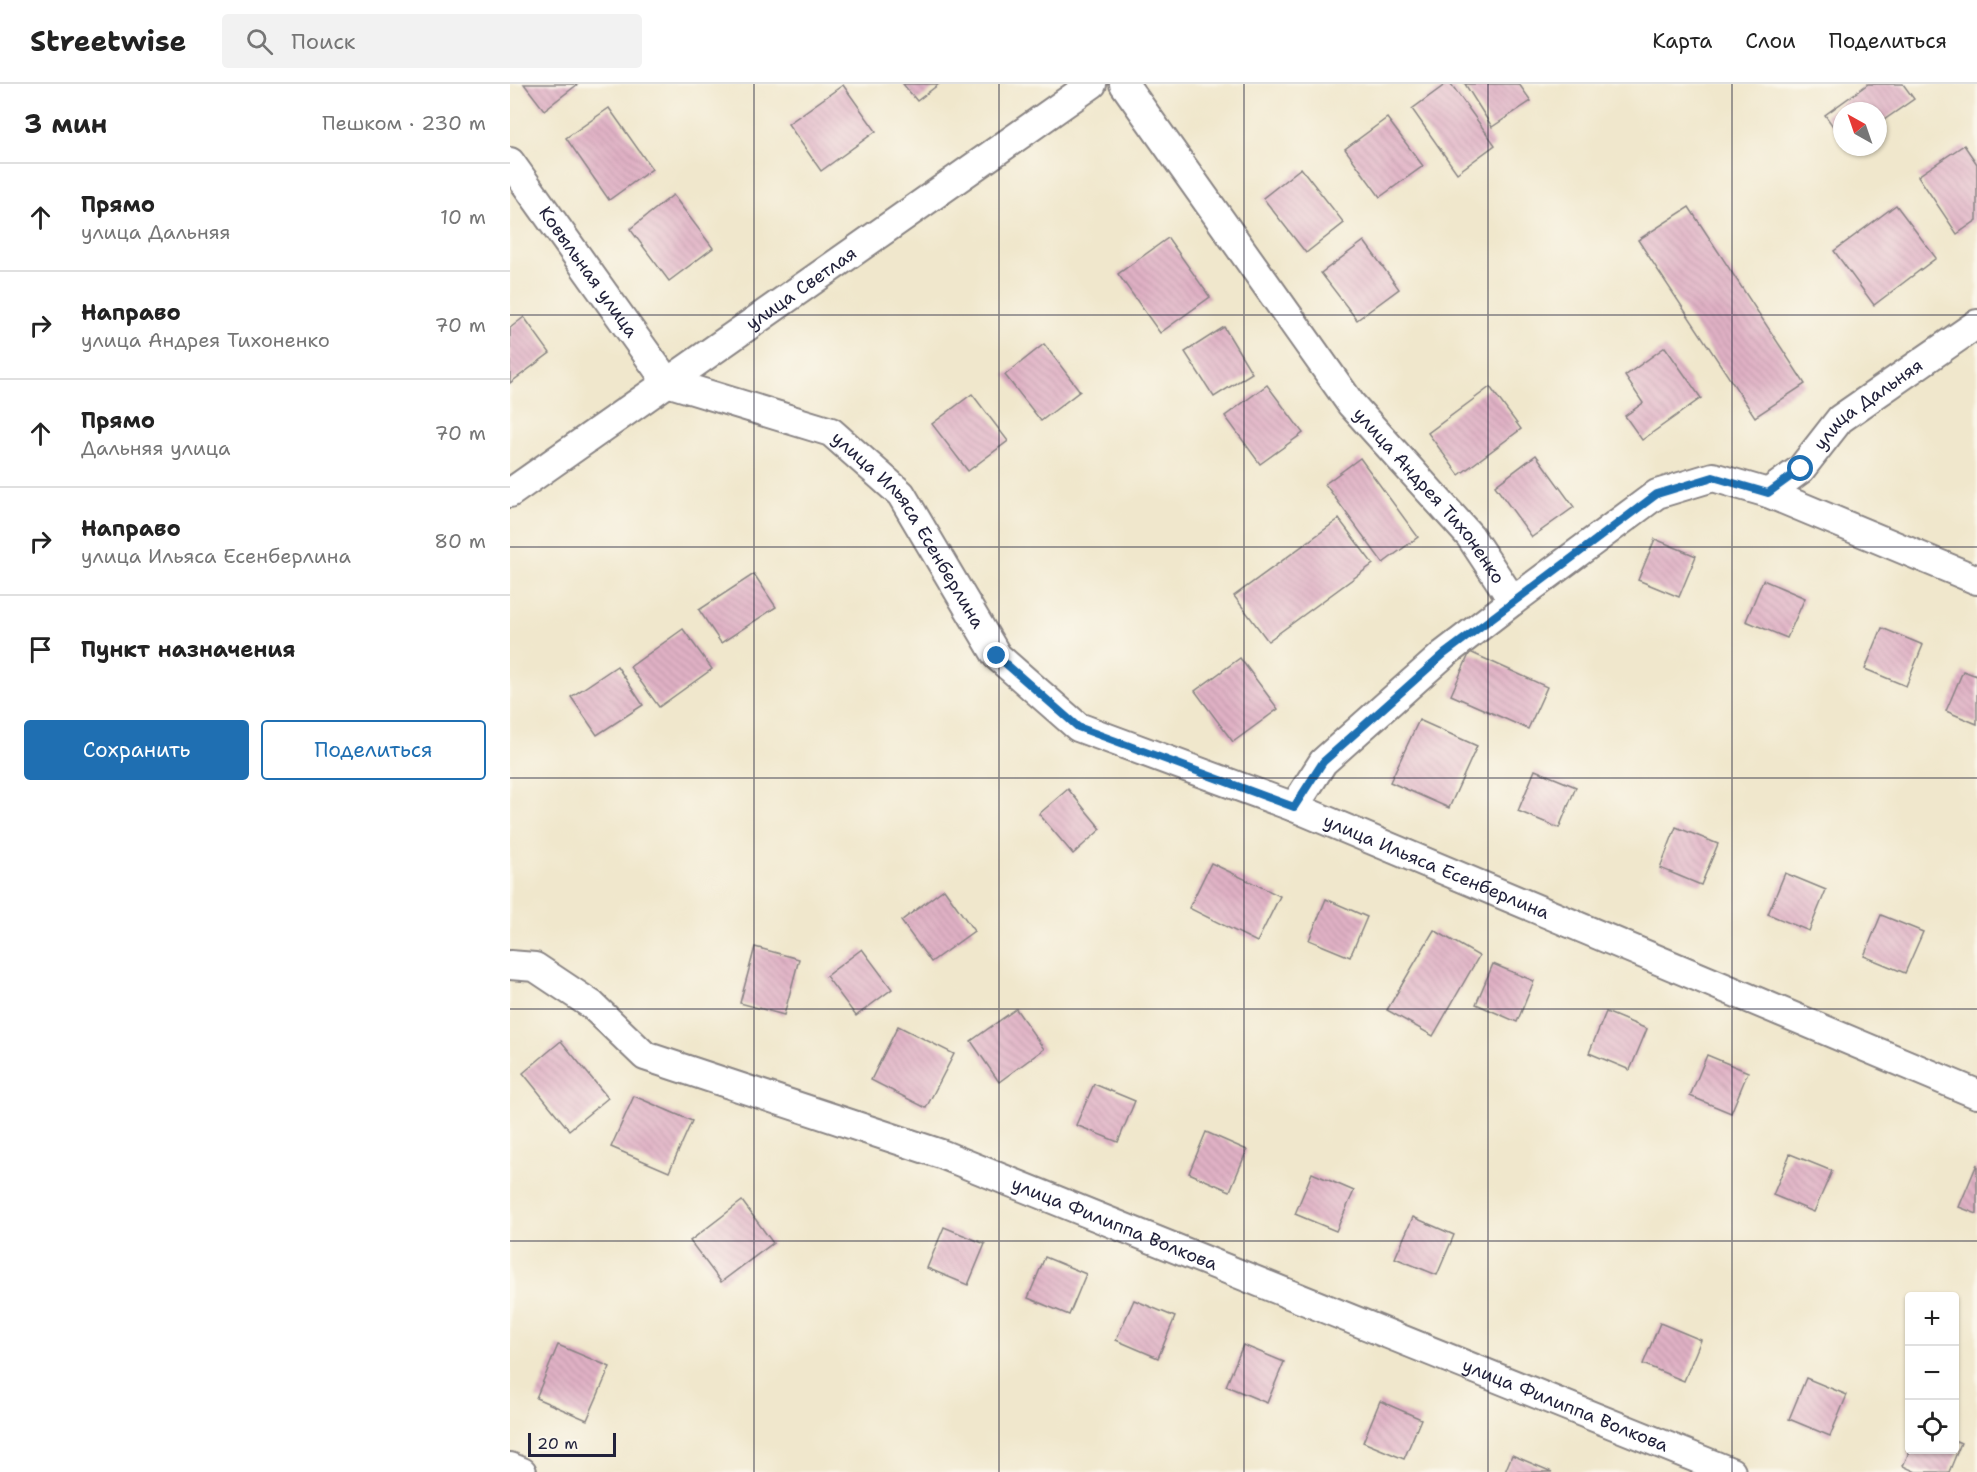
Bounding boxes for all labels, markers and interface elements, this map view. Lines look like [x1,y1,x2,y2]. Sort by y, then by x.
search box [222,14,642,68]
text: Streetwise [30,22,186,60]
icon: search [243,25,276,58]
text: Поиск [291,27,356,56]
text: Карта [1652,27,1712,55]
text: Слои [1745,27,1796,55]
text: Поделиться [1829,27,1947,55]
north arrow [1833,102,1887,156]
text: 3 мин [24,106,107,141]
text: Пешком · 230 m [322,110,486,136]
text: Прямо [81,190,155,219]
icon: ahead [24,201,57,234]
street label: Ковыльная улица [533,201,643,342]
text: 10 m [440,204,486,230]
text: улица Дальняя [81,219,231,245]
street label: улица Светлая [741,241,861,335]
text: Направо [81,298,181,327]
icon: right [24,309,57,342]
text: 70 m [434,312,486,338]
text: улица Андрея Тихоненко [81,327,330,353]
street label: улица Дальняя [1808,353,1927,455]
street label: улица Андрея Тихоненко [1348,402,1510,588]
text: Прямо [81,406,155,435]
icon: ahead [24,417,57,450]
text: 70 m [434,420,486,446]
street label: улица Ильяса Есенберлина [827,426,990,633]
text: Дальняя улица [81,435,231,461]
route start [1787,455,1813,481]
text: Направо [81,514,181,543]
icon: right [24,525,57,558]
text: 80 m [434,528,486,554]
text: улица Ильяса Есенберлина [81,543,351,569]
icon: arrive [24,633,57,666]
text: Пункт назначения [81,635,295,664]
route end [983,642,1009,668]
button: Сохранить [24,720,249,780]
button: Поделиться [261,720,486,780]
street label: улица Ильяса Есенберлина [1320,809,1553,925]
street label: улица Филиппа Волкова [1008,1172,1221,1276]
map controls [1905,1292,1959,1454]
button: + [1905,1292,1959,1346]
button: − [1905,1346,1959,1400]
street label: улица Филиппа Волкова [1459,1353,1672,1458]
button: locate [1905,1400,1959,1454]
scale bar [528,1430,616,1458]
text: 20 m [537,1433,578,1454]

